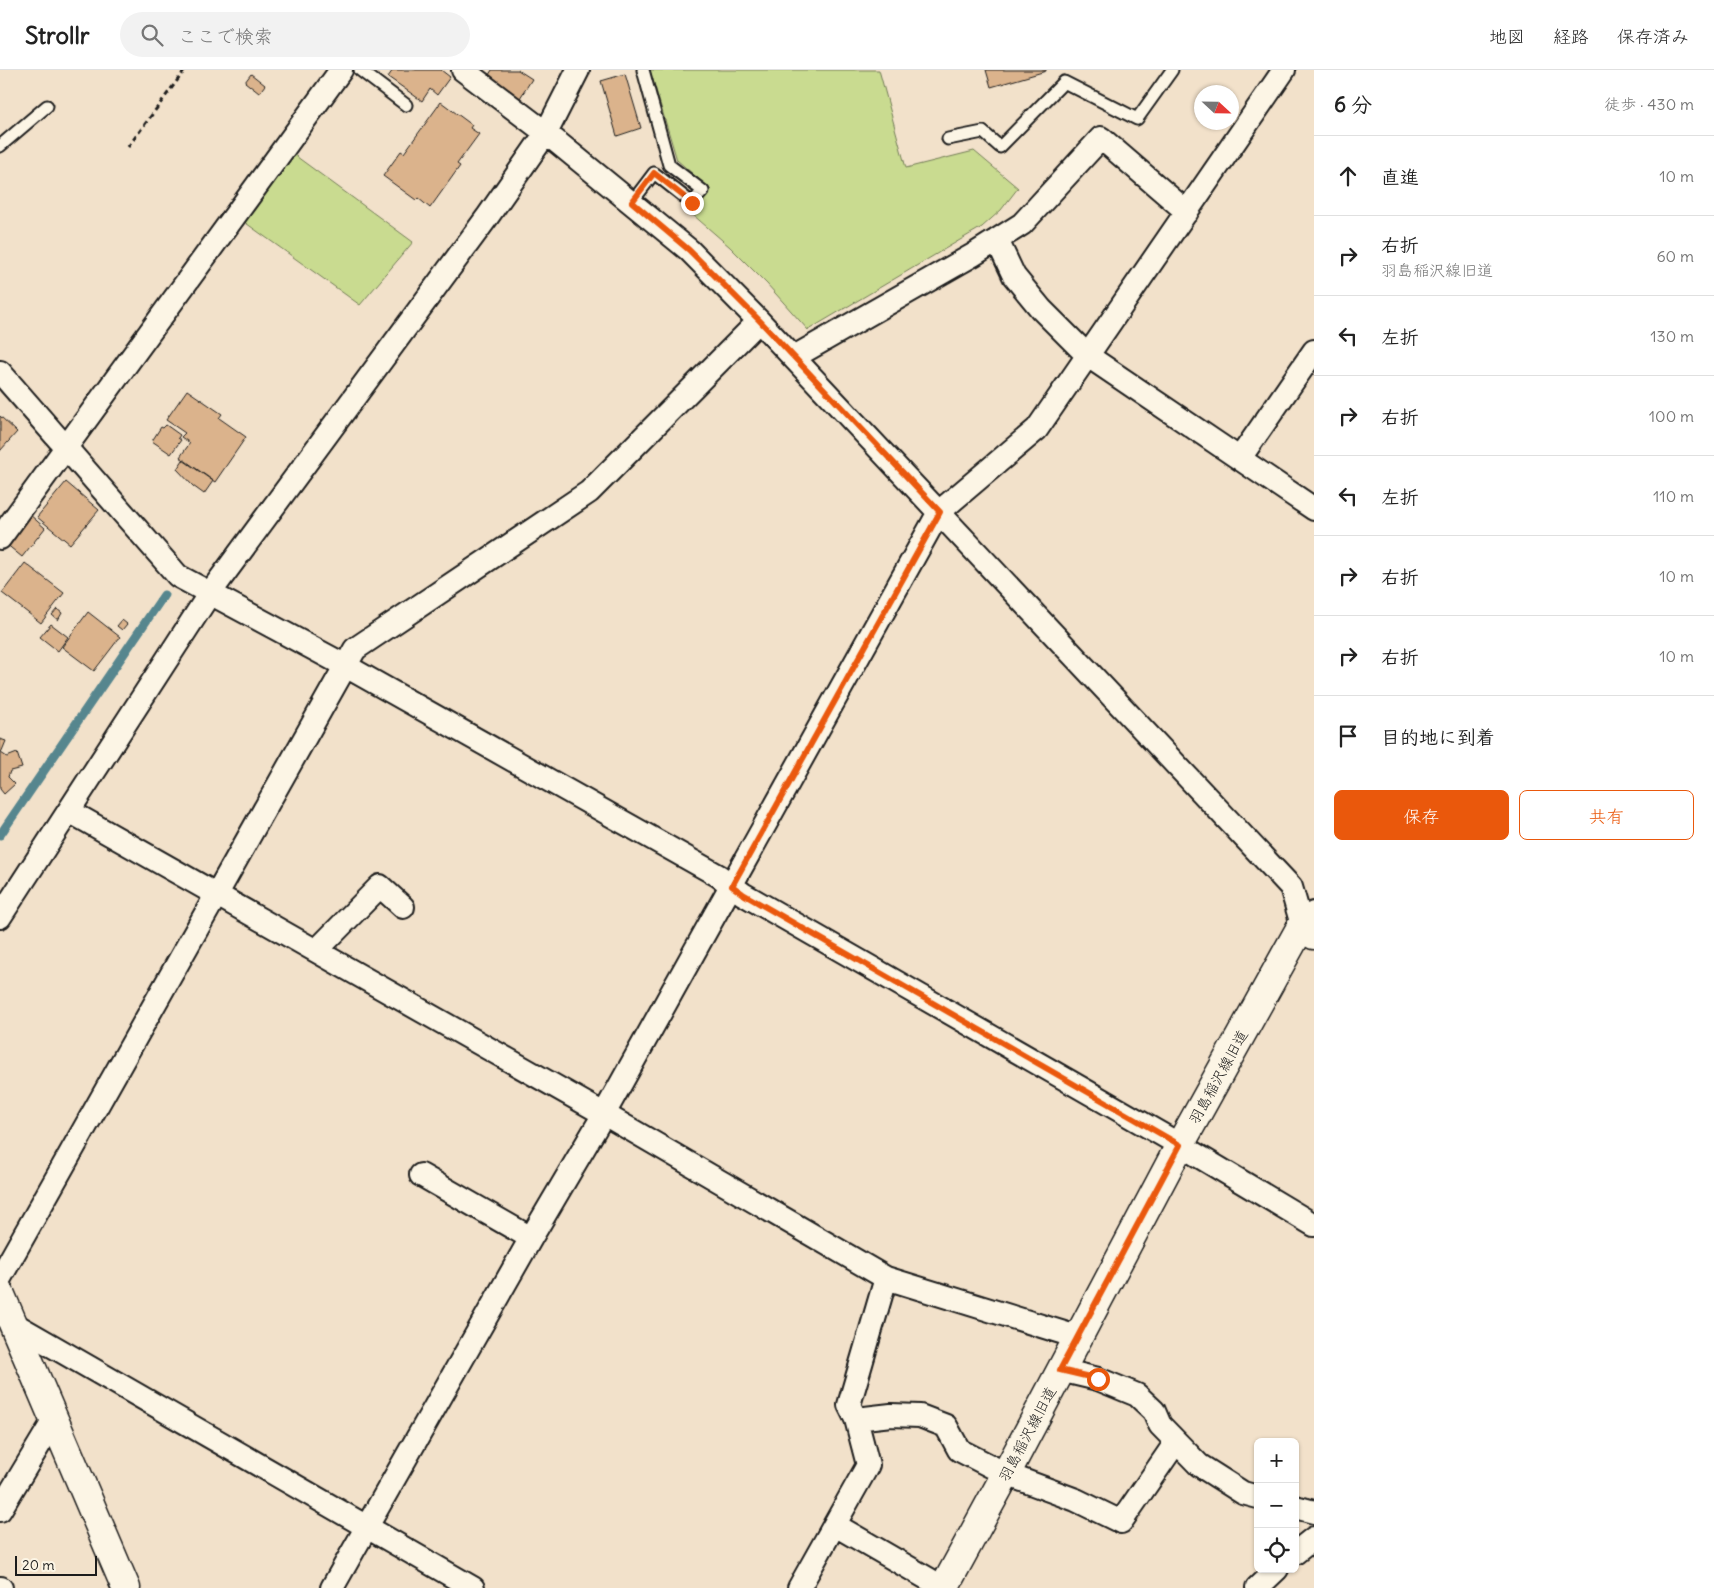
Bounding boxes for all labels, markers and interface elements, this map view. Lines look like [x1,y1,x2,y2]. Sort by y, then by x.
search box [120,12,470,57]
text: Strollr [25,20,90,50]
icon: search [138,21,166,49]
text: ここで検索 [178,24,273,48]
text: 地図 [1489,25,1525,48]
text: 経路 [1553,25,1589,48]
text: 保存済み [1617,25,1689,48]
north arrow [1194,85,1239,130]
text: 6 分 [1334,91,1372,118]
text: 徒歩 · 430 m [1604,94,1694,114]
icon: ahead [1334,162,1362,190]
text: 直進 [1381,165,1419,189]
text: 10 m [1659,166,1694,186]
route end [681,192,704,215]
text: 右折 [1381,233,1419,257]
icon: right [1334,242,1362,270]
text: 60 m [1656,246,1694,266]
text: 羽島稲沢線旧道 [1381,260,1493,280]
icon: left [1334,322,1362,350]
text: 左折 [1381,325,1419,349]
text: 130 m [1650,326,1694,346]
icon: right [1334,402,1362,430]
text: 右折 [1381,405,1419,429]
text: 100 m [1649,406,1694,426]
icon: left [1334,482,1362,510]
text: 左折 [1381,485,1419,509]
text: 110 m [1653,486,1694,506]
icon: right [1334,562,1362,590]
text: 右折 [1381,565,1419,589]
text: 10 m [1659,566,1694,586]
icon: right [1334,642,1362,670]
text: 右折 [1381,645,1419,669]
text: 10 m [1659,646,1694,666]
icon: arrive [1334,722,1362,750]
text: 目的地に到着 [1381,725,1495,749]
button: 保存 [1334,790,1509,840]
button: 共有 [1519,790,1694,840]
street label: 羽島稲沢線旧道 [1184,1026,1252,1128]
route start [1087,1368,1110,1391]
street label: 羽島稲沢線旧道 [994,1383,1060,1485]
map controls [1254,1438,1299,1573]
button: + [1254,1438,1299,1483]
button: − [1254,1483,1299,1528]
button: locate [1254,1528,1299,1573]
scale bar [15,1553,98,1576]
text: 20 m [22,1556,55,1574]

